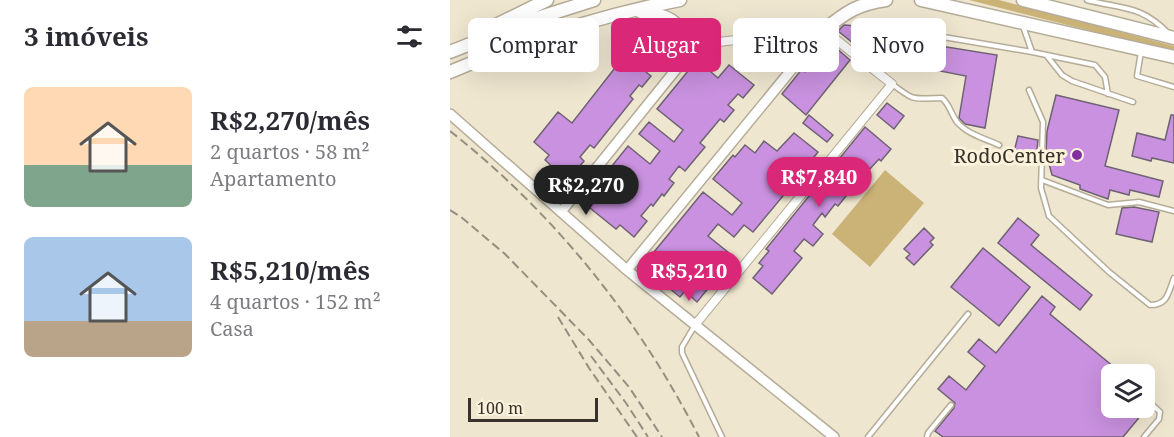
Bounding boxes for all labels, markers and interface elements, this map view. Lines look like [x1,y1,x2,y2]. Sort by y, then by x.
text: 3 imóveis [24,18,149,54]
chip: Comprar [468,18,599,72]
chip: Alugar [611,18,721,72]
chip: Filtros [733,18,839,72]
chip: Novo [851,18,946,72]
icon: filters [393,20,426,53]
text: R$2,270/mês [210,102,370,138]
icon: home [72,111,144,183]
text: 2 quartos · 58 m² [210,138,370,165]
place label: RodoCenter [953,142,1066,169]
marker: RodoCenter [1070,148,1084,162]
pin: R$7,840 [764,157,874,208]
text: R$7,840 [781,163,857,190]
text: Apartamento [210,165,336,192]
pin: R$2,270 [531,165,641,216]
text: R$2,270 [548,171,624,198]
pin: R$5,210 [634,251,744,302]
text: R$5,210/mês [210,252,370,288]
text: R$5,210 [651,257,727,284]
icon: home [72,261,144,333]
text: 4 quartos · 152 m² [210,288,381,315]
text: Casa [210,315,254,342]
map controls [1101,364,1155,418]
button: layers [1101,364,1155,418]
scale bar [468,395,598,422]
text: 100 m [477,397,523,419]

